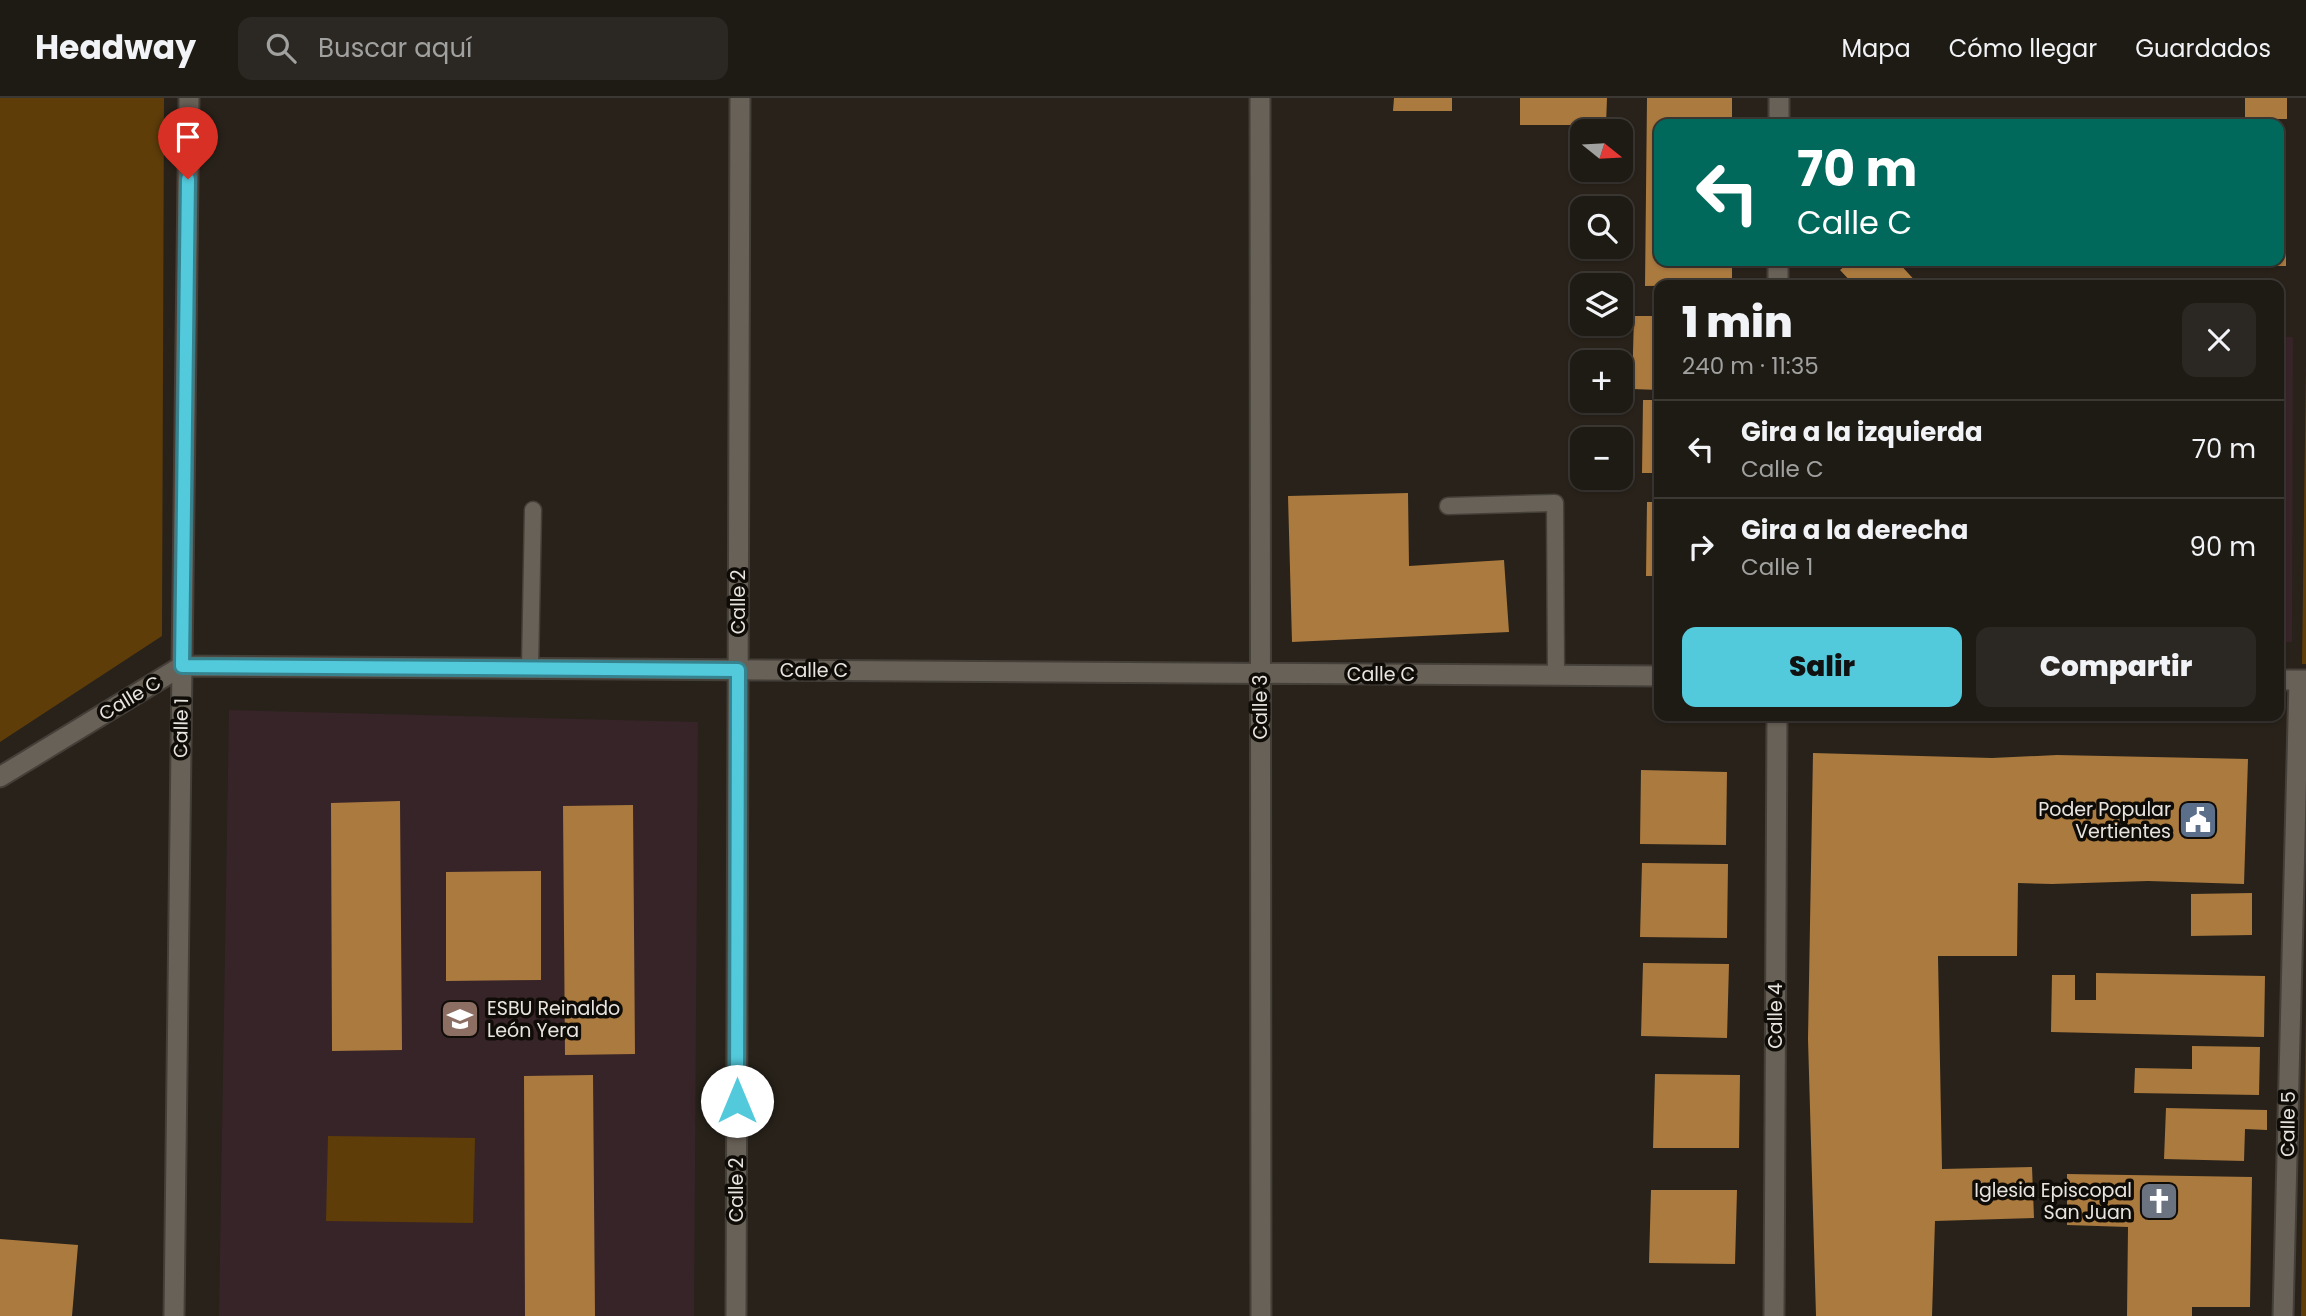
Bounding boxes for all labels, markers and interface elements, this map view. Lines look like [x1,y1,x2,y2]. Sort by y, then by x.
search box [238,17,728,80]
text: Headway [35,24,196,71]
icon: search [262,29,300,67]
text: Buscar aquí [318,30,472,66]
text: Mapa [1841,32,1911,65]
text: Cómo llegar [1949,32,2097,65]
text: Guardados [2135,32,2271,65]
pin [158,107,218,179]
icon: arrive [169,118,207,156]
north arrow [1570,119,1633,182]
map controls [1570,119,1633,490]
text: 70 m [1797,135,1917,203]
icon: left [1682,147,1773,238]
button: search [1570,196,1633,259]
text: Calle C [1797,200,1912,245]
button: layers [1570,273,1633,336]
text: 1 min [1682,293,1793,352]
button: close [2182,303,2256,377]
button: + [1570,350,1633,413]
text: 240 m · 11:35 [1682,350,1819,382]
text: Gira a la izquierda [1741,414,1983,450]
button: − [1570,427,1633,490]
icon: left [1682,430,1720,468]
text: 70 m [2192,431,2256,467]
text: Calle C [1741,453,1824,485]
text: Gira a la derecha [1741,512,1969,548]
icon: right [1682,528,1720,566]
text: 90 m [2190,529,2256,565]
text: Calle 1 [1741,551,1813,583]
street label: Calle 2 [725,570,752,634]
button: Salir [1682,627,1962,707]
button: Compartir [1976,627,2256,707]
street label: Calle C [780,657,848,684]
street label: Calle C [1347,661,1415,688]
street label: Calle C [94,669,166,727]
street label: Calle 3 [1247,675,1274,739]
street label: Calle 1 [167,698,195,758]
place label: Poder Popular Vertientes [2038,796,2171,845]
public building icon: Poder Popular Vertientes [2177,799,2219,841]
street label: Calle 4 [1762,983,1789,1049]
place label: ESBU Reinaldo León Yera [487,995,620,1044]
school or university icon: ESBU Reinaldo León Yera [439,998,481,1040]
position arrow [700,1064,774,1138]
street label: Calle 5 [2274,1091,2302,1157]
street label: Calle 2 [723,1158,750,1222]
place label: Iglesia Episcopal San Juan [1974,1177,2132,1226]
church icon: Iglesia Episcopal San Juan [2138,1180,2180,1222]

